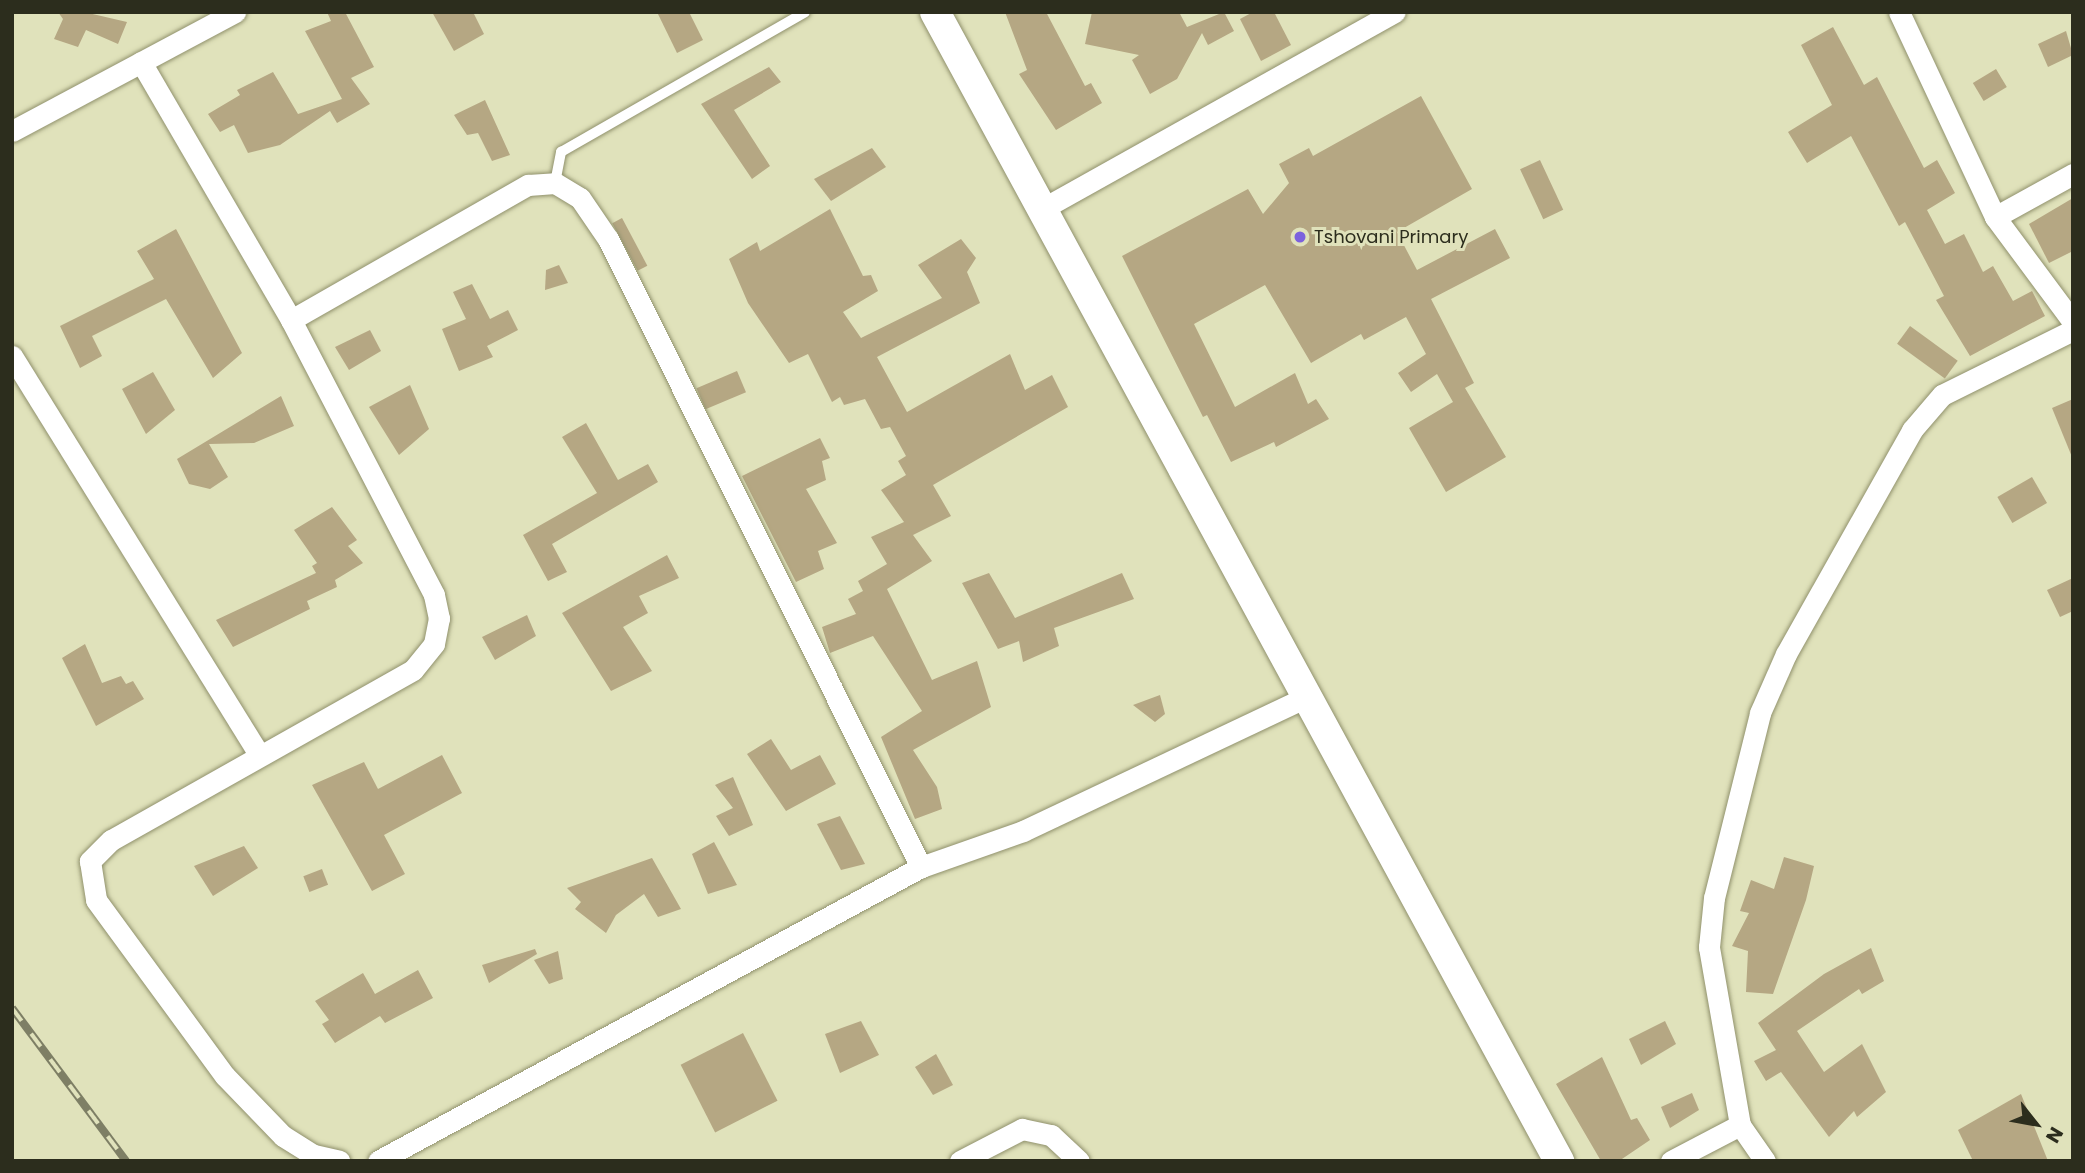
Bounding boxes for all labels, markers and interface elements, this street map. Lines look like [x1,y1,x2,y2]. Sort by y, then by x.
place label: Tshovani Primary [1314,226,1468,248]
marker: Tshovani Primary [1292,229,1308,245]
north arrow [2001,1089,2071,1159]
text: N [2039,1122,2070,1148]

